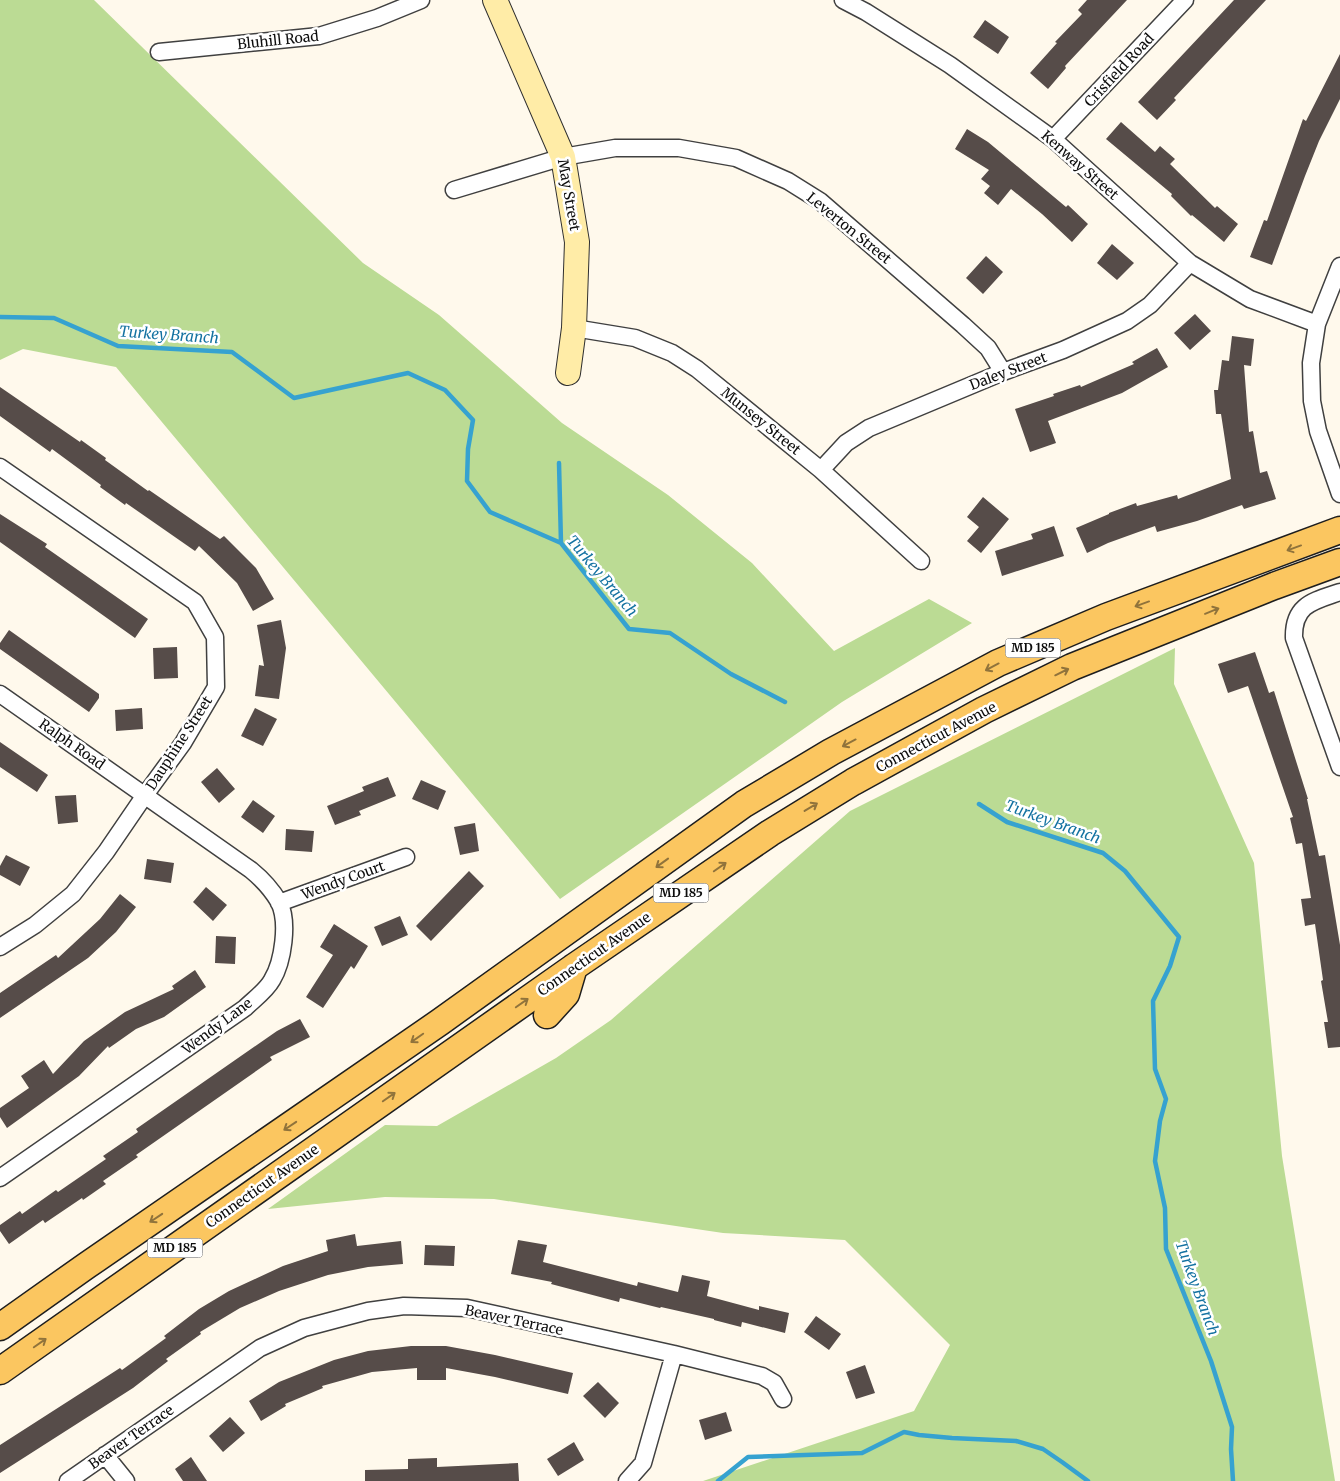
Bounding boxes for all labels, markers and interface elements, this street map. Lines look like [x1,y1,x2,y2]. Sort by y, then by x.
street label: Bluhill Road [236,27,320,53]
street label: Crisfield Road [1080,29,1158,110]
street label: Kenway Street [1038,127,1123,204]
street label: May Street [554,158,584,233]
street label: Leverton Street [803,188,895,268]
water label: Turkey Branch [119,322,220,347]
street label: Daley Street [967,348,1050,394]
street label: Munsey Street [718,383,805,459]
water label: Turkey Branch [563,531,642,620]
one-way arrow [1287,544,1303,553]
one-way arrow [1135,600,1150,609]
one-way arrow [1204,606,1220,615]
road number: MD 185 [1006,638,1060,658]
one-way arrow [985,663,1000,672]
one-way arrow [1054,667,1069,676]
street label: Dauphine Street [142,692,216,793]
street label: Connecticut Avenue [873,698,999,776]
street label: Ralph Road [35,715,109,774]
one-way arrow [841,738,856,748]
water label: Turkey Branch [1003,796,1103,848]
one-way arrow [804,802,818,812]
street label: Wendy Court [298,856,388,904]
one-way arrow [655,858,669,868]
one-way arrow [713,862,727,872]
road number: MD 185 [654,884,708,902]
street label: Connecticut Avenue [534,908,654,1000]
street label: Wendy Lane [178,994,256,1059]
one-way arrow [515,998,529,1008]
one-way arrow [410,1033,424,1043]
one-way arrow [382,1092,396,1102]
one-way arrow [283,1121,297,1131]
street label: Connecticut Avenue [202,1140,322,1232]
one-way arrow [149,1213,163,1223]
road number: MD 185 [148,1238,202,1258]
water label: Turkey Branch [1171,1238,1223,1338]
street label: Beaver Terrace [463,1301,565,1339]
one-way arrow [33,1337,46,1348]
street label: Beaver Terrace [85,1401,177,1473]

